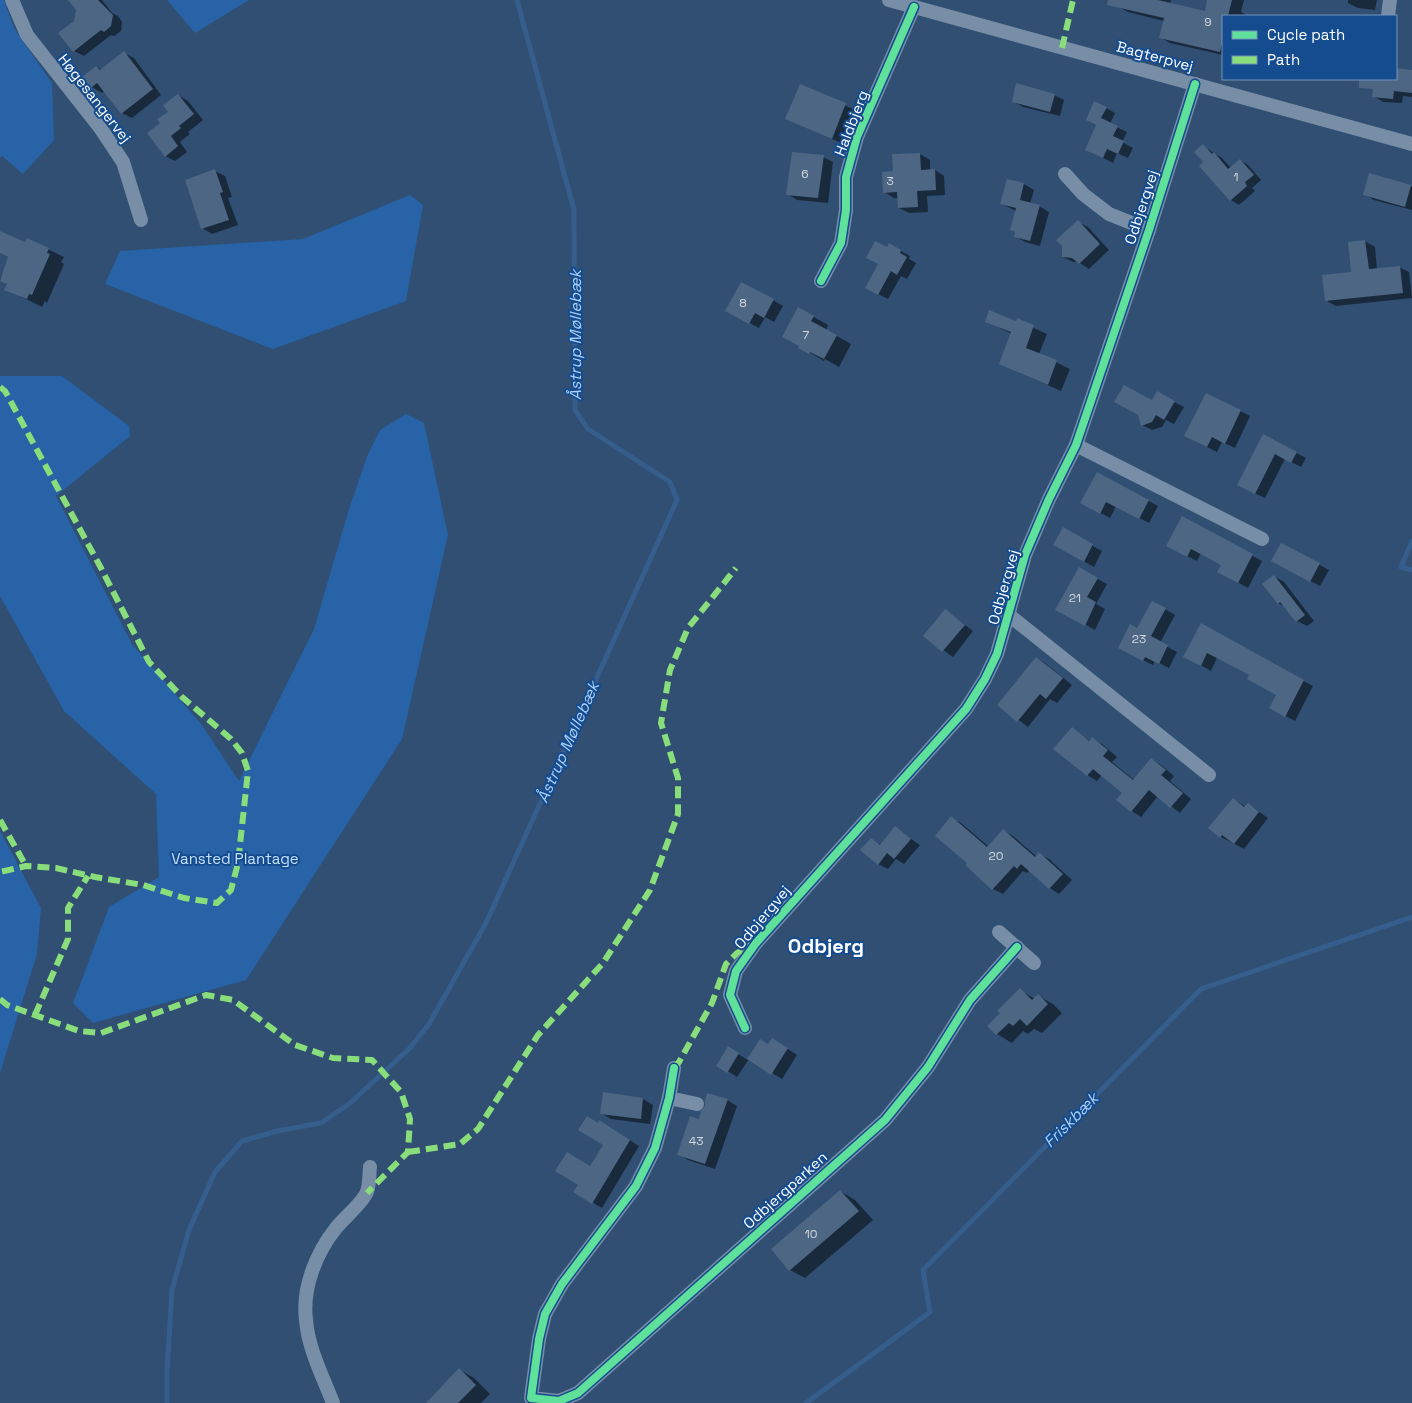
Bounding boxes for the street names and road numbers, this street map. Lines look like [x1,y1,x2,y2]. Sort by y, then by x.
street label: Bagterpvej [1114,37,1196,75]
street label: Høgesangervej [54,50,136,146]
street label: Haldbjerg [830,87,872,159]
street label: Odbjergvej [1120,167,1162,247]
street label: Odbjergvej [983,547,1023,627]
street label: Odbjergvej [730,881,794,953]
street label: Odbjergparken [739,1147,831,1233]

